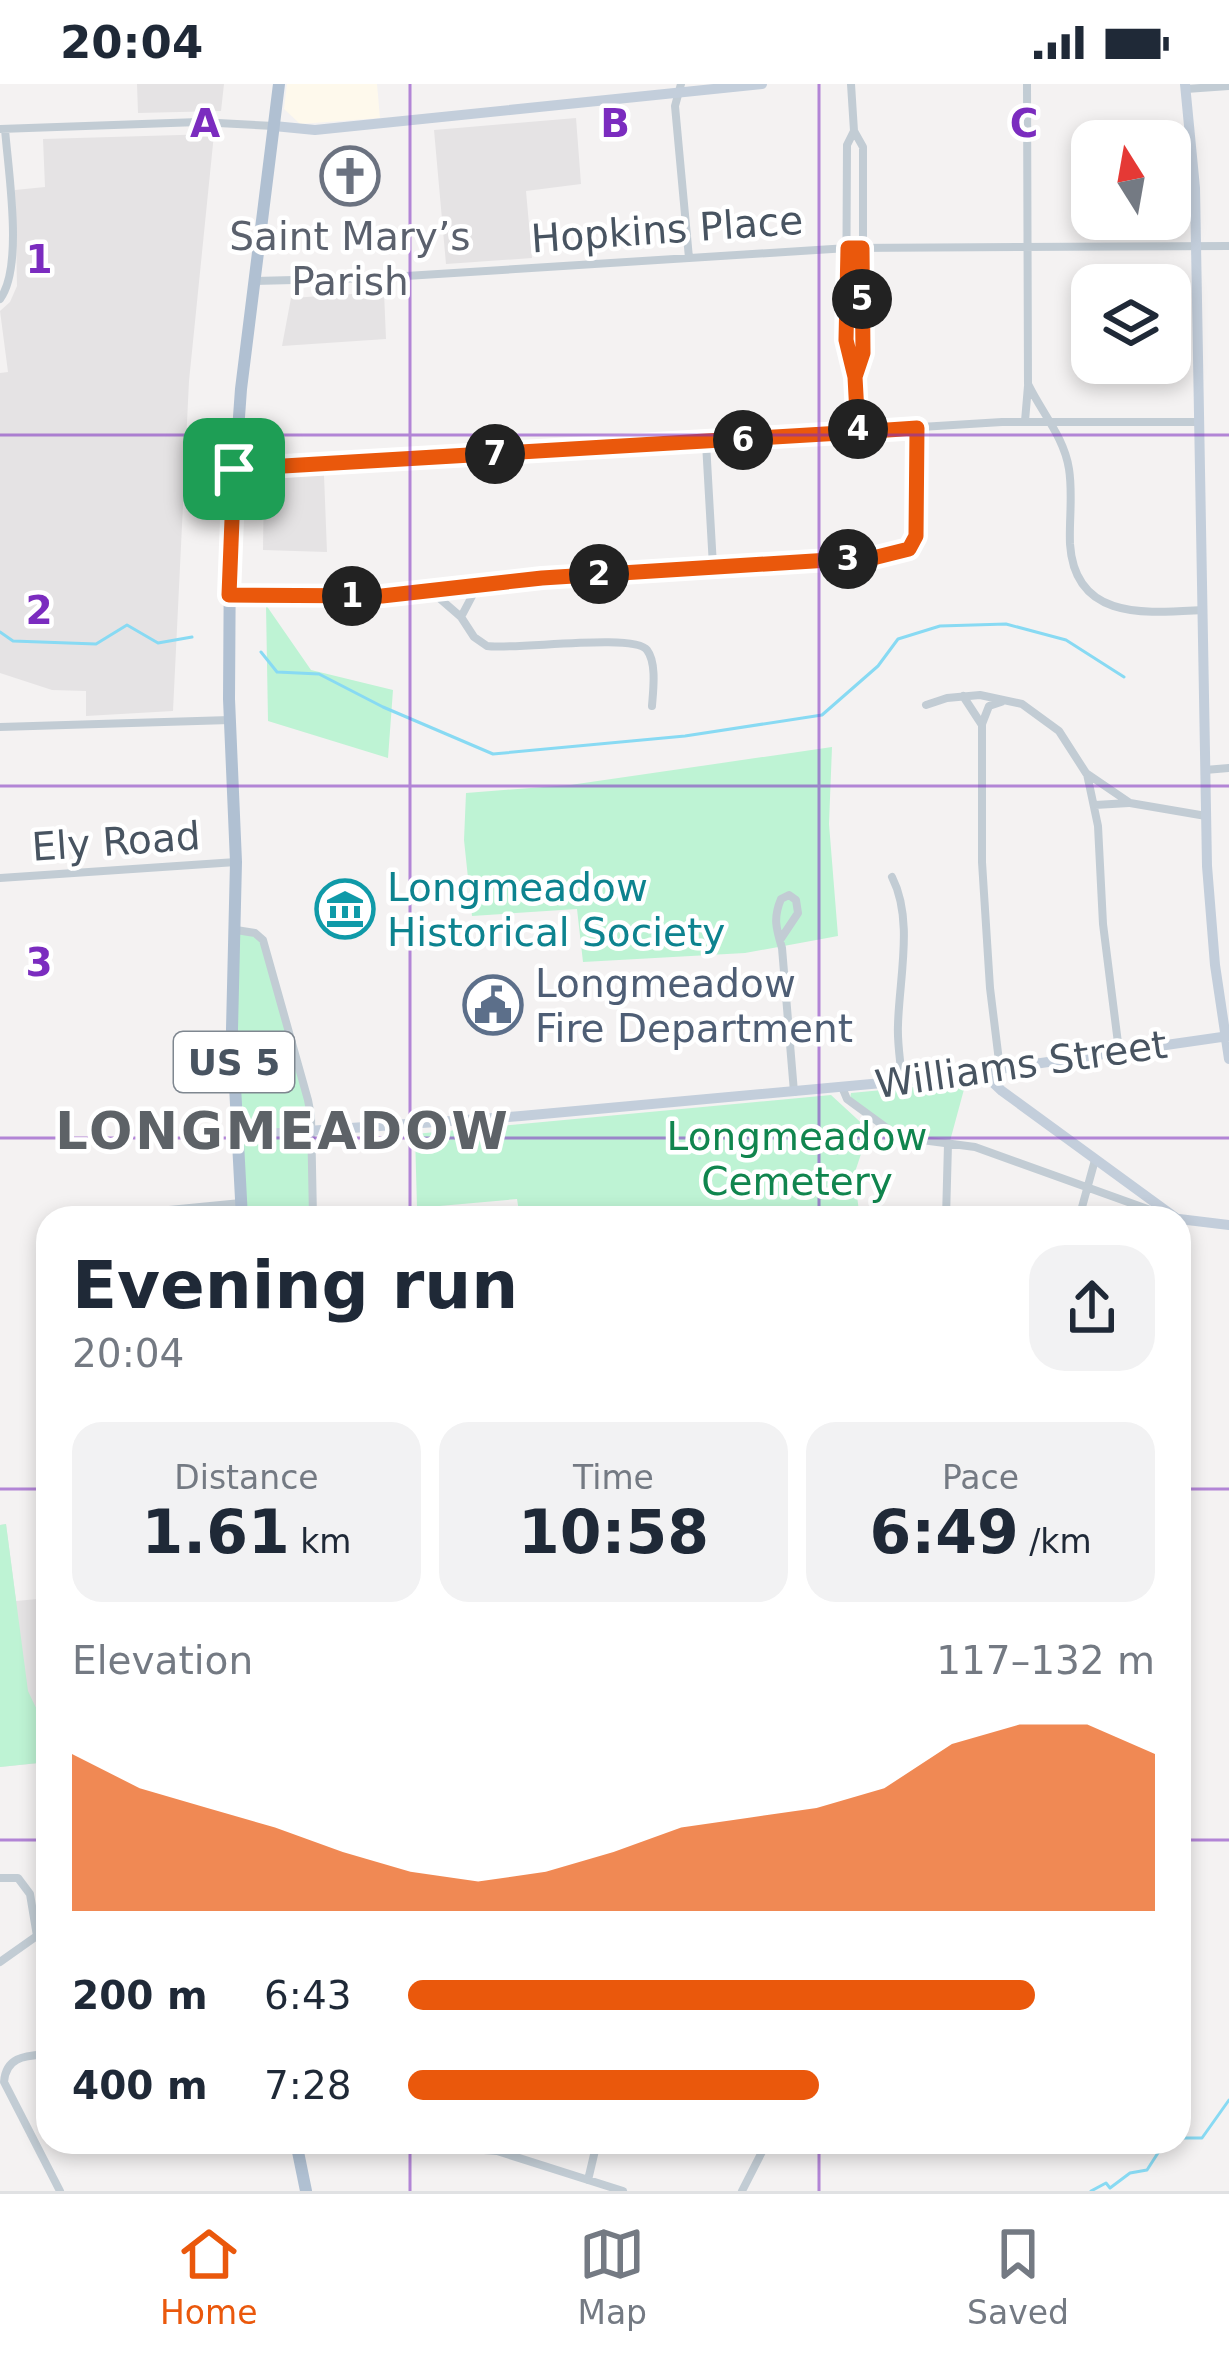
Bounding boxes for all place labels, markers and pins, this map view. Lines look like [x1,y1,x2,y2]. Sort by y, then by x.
church icon: Saint Mary’s Parish [319,145,381,207]
place label: Saint Mary’s Parish [229,214,471,304]
pin: 5 [832,269,892,329]
pin: 4 [828,399,888,459]
pin: 6 [713,410,773,470]
pin [183,418,285,520]
pin: 7 [465,424,525,484]
pin: 3 [818,529,878,589]
pin: 2 [569,544,629,604]
pin: 1 [322,566,382,626]
place label: Longmeadow Historical Society [387,865,725,955]
museum icon: Longmeadow Historical Society [314,878,376,940]
place label: Longmeadow Fire Department [535,961,853,1051]
public building icon: Longmeadow Fire Department [462,974,524,1036]

